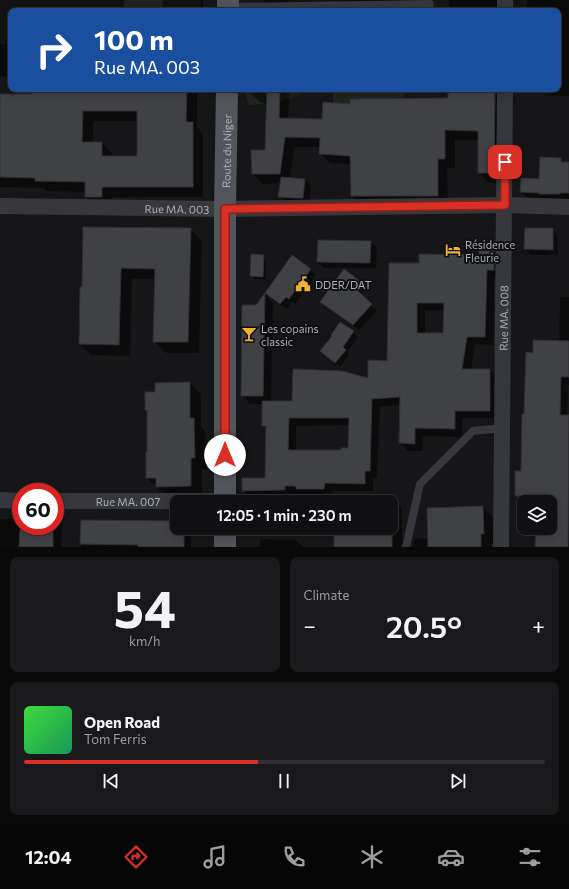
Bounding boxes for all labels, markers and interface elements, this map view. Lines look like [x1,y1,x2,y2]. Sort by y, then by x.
text: 100 m [94,22,174,56]
icon: right [28,24,80,76]
text: Rue MA. 003 [94,56,200,78]
street label: Route du Niger [219,113,233,188]
pin [488,145,522,179]
icon: arrive [494,151,516,173]
street label: Rue MA. 003 [144,201,210,215]
place label: Résidence Fleurie [465,238,516,264]
hotel icon: Résidence Fleurie [444,241,462,259]
public building icon: DDER/DAT [294,275,312,293]
place label: DDER/DAT [315,278,371,291]
street label: Rue MA. 008 [496,285,510,351]
place label: Les copains classic [261,322,319,348]
bar icon: Les copains classic [240,325,258,343]
position arrow [204,434,246,476]
speed limit sign: 60 [12,483,64,535]
street label: Rue MA. 007 [96,495,160,508]
map controls [517,495,557,535]
button: layers [517,495,557,535]
text: 12:05 · 1 min · 230 m [216,506,352,524]
text: 54 [114,575,176,639]
text: Climate [304,587,349,603]
text: 20.5° [386,607,462,644]
text: − [304,612,316,639]
text: + [532,612,545,639]
text: km/h [129,633,161,649]
text: Open Road [84,713,160,731]
text: Tom Ferris [84,731,147,747]
icon: previous [100,770,122,792]
icon: pause [273,770,295,792]
icon: next [447,770,469,792]
icon: directions [122,843,150,871]
icon: music [201,843,229,871]
icon: phone [280,843,308,871]
icon: climate [358,843,386,871]
icon: car [437,843,465,871]
icon: filters [516,843,544,871]
text: 12:04 [25,846,72,868]

